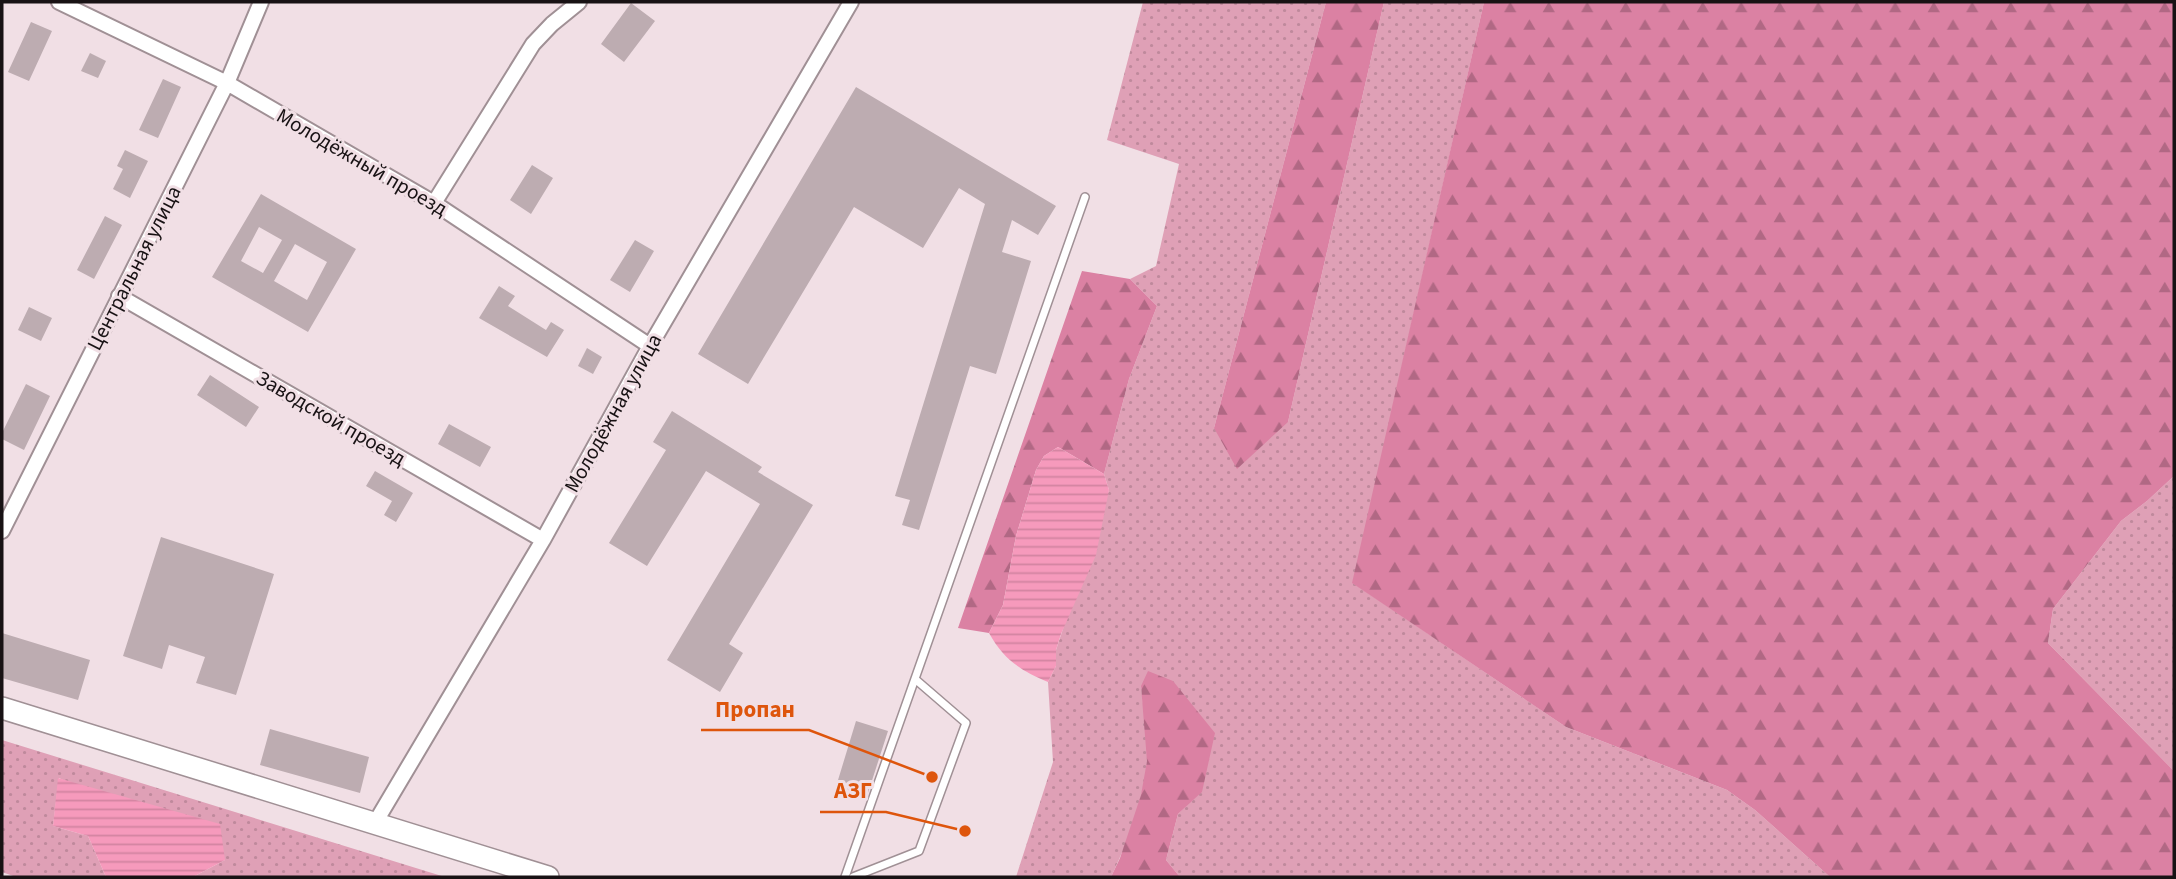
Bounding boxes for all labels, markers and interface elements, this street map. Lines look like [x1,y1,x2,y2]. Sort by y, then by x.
street label: Молодёжный проезд [271,101,453,223]
street label: Центральная улица [79,180,189,356]
street label: Молодёжная улица [557,328,669,498]
street label: Заводской проезд [251,363,411,473]
callout: Пропан [701,686,809,730]
text: Пропан [715,693,795,726]
callout: АЗГ [820,768,886,812]
text: АЗГ [833,774,872,807]

